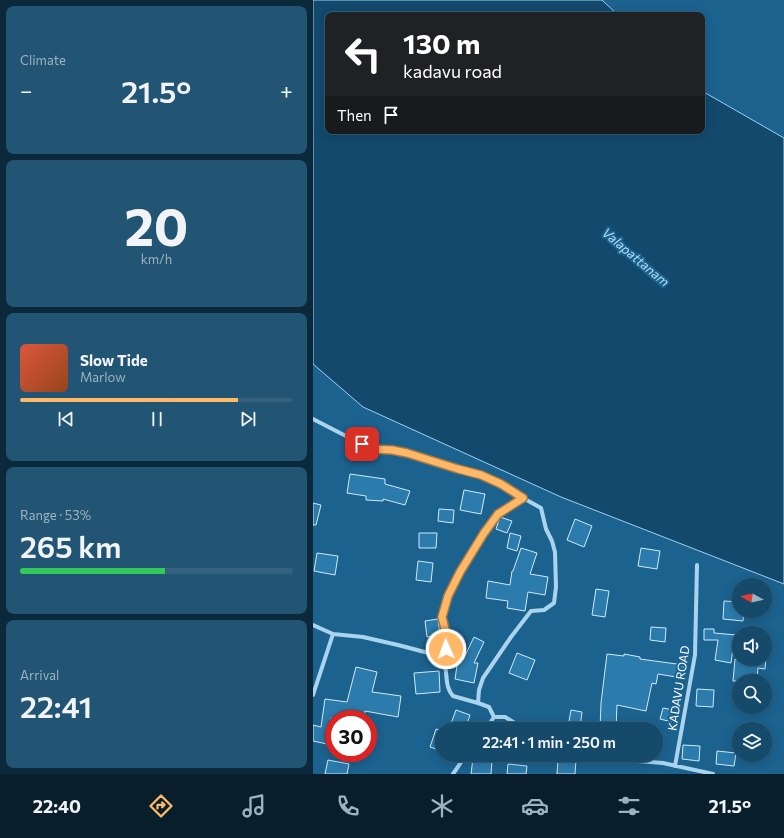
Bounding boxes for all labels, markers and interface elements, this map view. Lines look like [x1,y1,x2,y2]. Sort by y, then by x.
text: 130 m [403,26,480,60]
icon: left [337,28,389,80]
text: Climate [20,52,66,68]
text: kadavu road [403,60,502,82]
text: 21.5° [121,72,191,109]
text: − [20,77,33,104]
text: + [280,77,293,104]
icon: arrive [380,104,402,126]
text: Then [337,106,372,124]
text: 20 [125,193,188,257]
water label: Valapattanam [599,224,673,290]
text: km/h [141,251,172,267]
text: Slow Tide [80,351,148,369]
text: Marlow [80,369,126,385]
icon: previous [55,408,77,430]
icon: pause [146,408,168,430]
icon: next [237,408,259,430]
pin [345,427,379,461]
icon: arrive [351,433,373,455]
text: Range · 53% [20,507,91,523]
text: 265 km [20,527,121,564]
north arrow [732,578,772,618]
map controls [732,578,772,762]
button: sound [732,626,772,666]
position arrow [425,628,467,670]
street label: KADAVU ROAD [664,644,692,732]
text: Arrival [20,667,59,683]
button: search [732,674,772,714]
text: 22:41 [20,687,92,724]
speed limit sign: 30 [325,710,377,762]
button: layers [732,722,772,762]
text: 22:41 · 1 min · 250 m [482,733,616,751]
icon: directions [147,792,175,820]
icon: music [240,792,268,820]
icon: phone [334,792,362,820]
icon: climate [428,792,456,820]
icon: car [521,792,549,820]
icon: filters [615,792,643,820]
text: 22:40 [33,795,81,817]
text: 21.5° [708,795,751,817]

